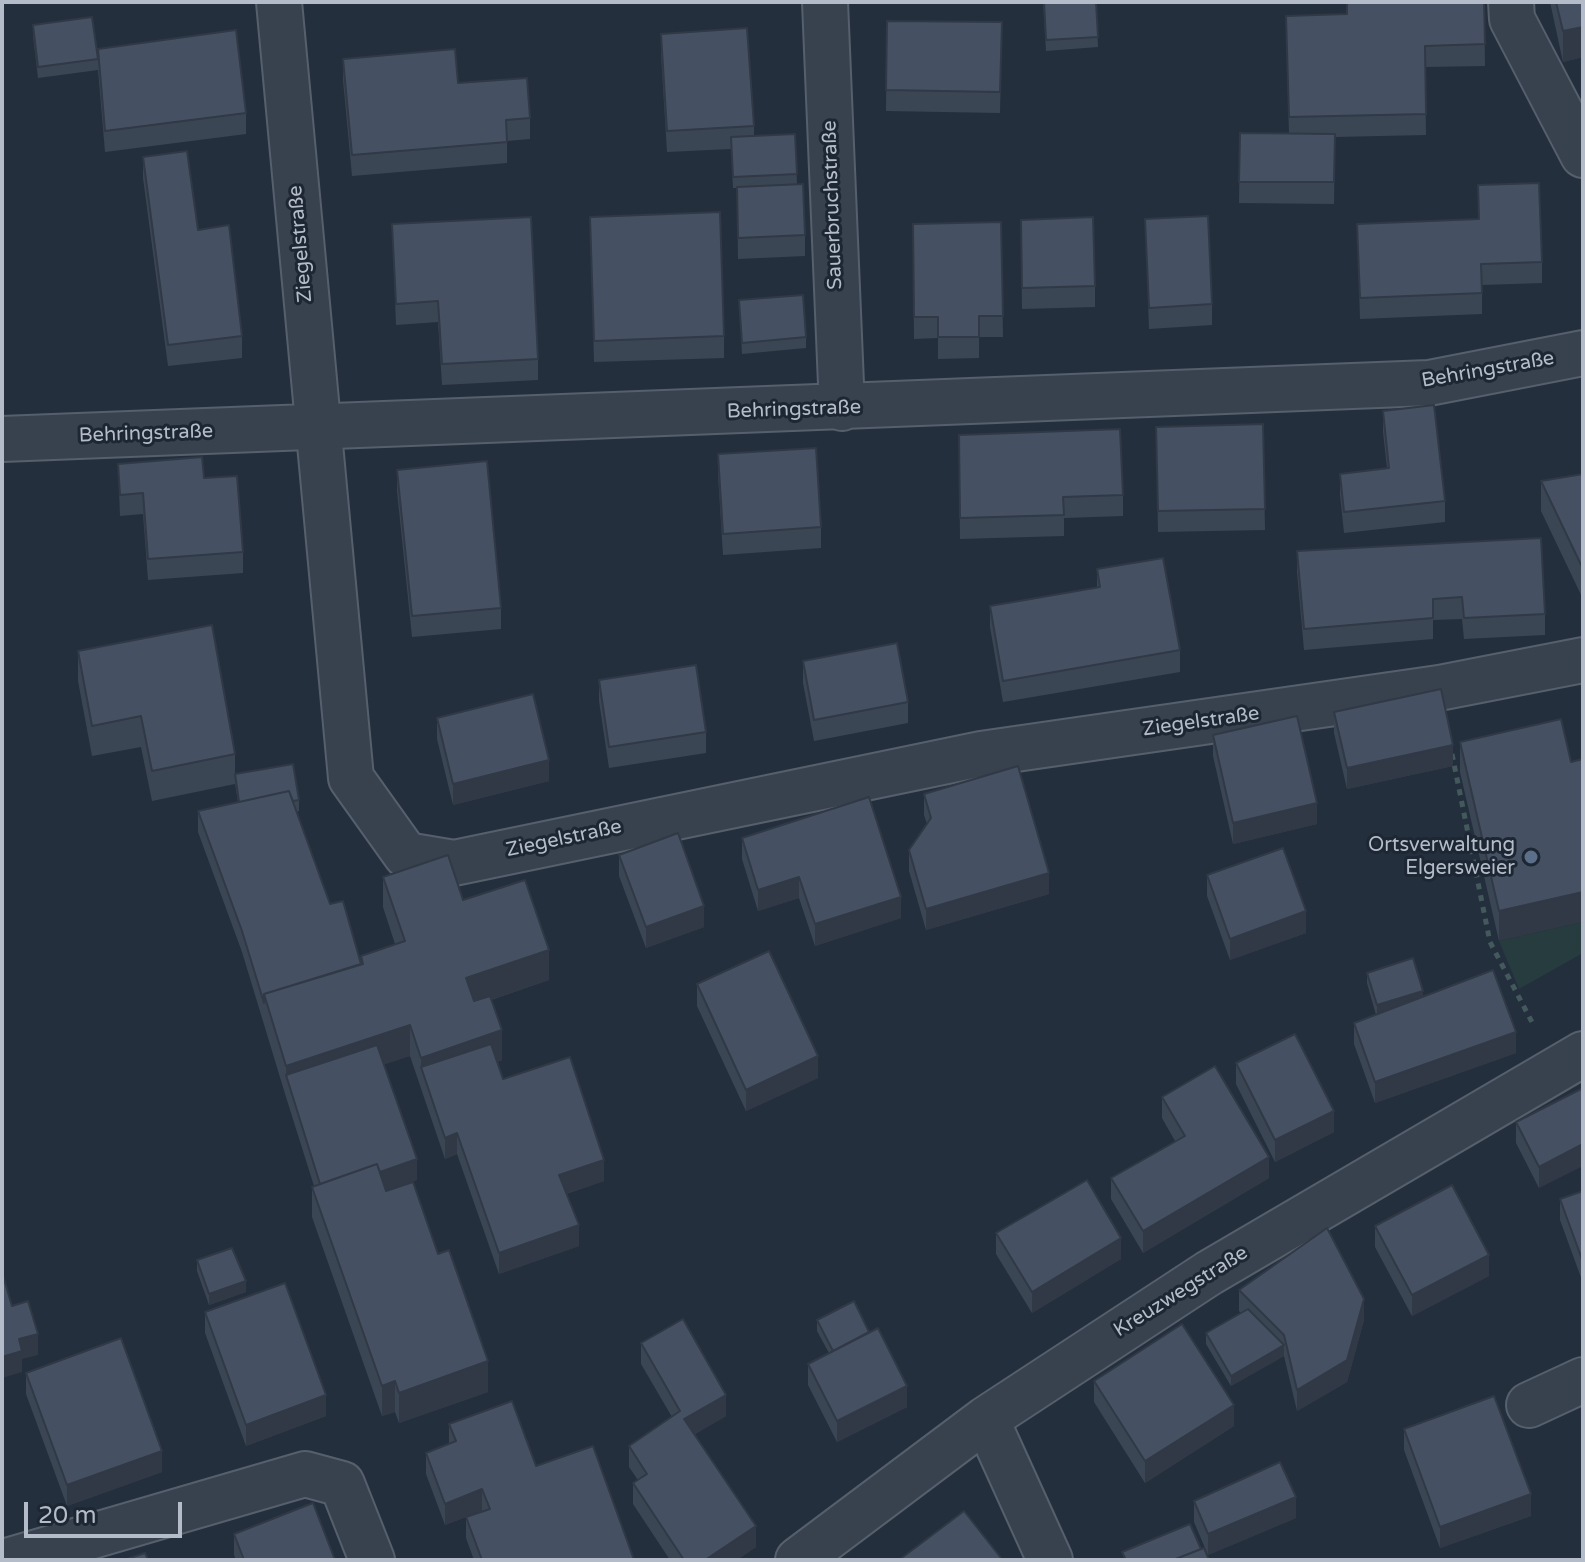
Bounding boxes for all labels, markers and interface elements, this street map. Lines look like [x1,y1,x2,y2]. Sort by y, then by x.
street label: Sauerbruchstraße [818,120,848,290]
street label: Ziegelstraße [284,184,318,304]
street label: Behringstraße [1420,347,1556,393]
street label: Behringstraße [727,396,861,424]
street label: Behringstraße [79,420,213,448]
street label: Ziegelstraße [1141,702,1261,742]
street label: Ziegelstraße [504,815,624,863]
place label: Ortsverwaltung Elgersweier [1368,834,1515,881]
marker: Ortsverwaltung Elgersweier [1522,848,1540,866]
street label: Kreuzwegstraße [1110,1241,1252,1343]
scale bar [28,1486,186,1536]
text: 20 m [38,1501,96,1530]

